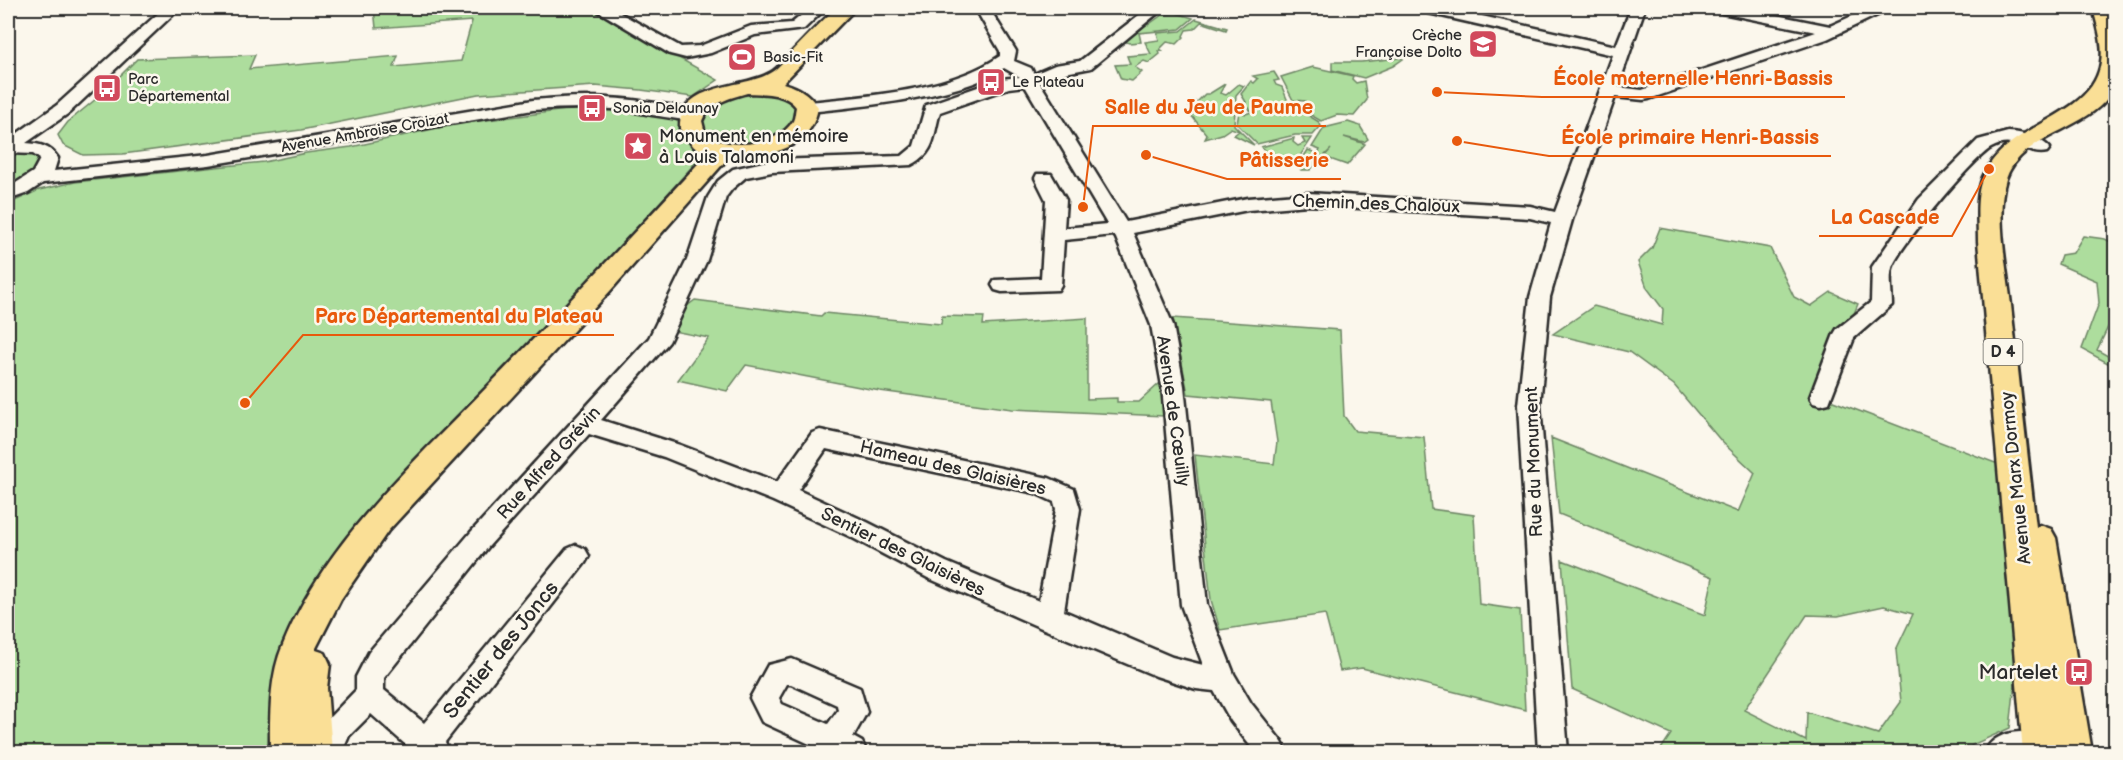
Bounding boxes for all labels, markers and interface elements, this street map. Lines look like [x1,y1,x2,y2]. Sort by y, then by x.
place label: Crèche Françoise Dolto [1355,26,1462,62]
school or university icon: Crèche Françoise Dolto [1467,28,1499,60]
sports icon: Basic-Fit [726,41,758,73]
place label: Basic-Fit [763,48,824,67]
callout: École maternelle Henri-Bassis [1542,59,1845,97]
text: École maternelle Henri-Bassis [1553,65,1833,91]
bus stop icon: Le Plateau [975,66,1007,98]
place label: Parc Départemental [128,70,229,106]
bus stop icon: Parc Départemental [91,72,123,104]
place label: Le Plateau [1012,73,1084,92]
callout: Salle du Jeu de Paume [1093,88,1326,126]
bus stop icon: Sonia Delaunay [576,92,608,124]
text: Salle du Jeu de Paume [1105,96,1313,120]
place label: Sonia Delaunay [613,99,719,118]
street label: Avenue Ambroise Croizat [280,109,451,157]
callout: École primaire Henri-Bassis [1549,118,1831,156]
text: École primaire Henri-Bassis [1561,124,1819,150]
place label: Monument en mémoire à Louis Talamoni [659,126,849,168]
place icon: Monument en mémoire à Louis Talamoni [622,130,654,162]
callout: Pâtisserie [1227,141,1341,179]
text: Pâtisserie [1239,149,1329,173]
street label: Chemin des Chaloux [1292,191,1461,217]
callout: La Cascade [1819,198,1952,236]
text: La Cascade [1830,206,1940,230]
callout: Parc Départemental du Plateau [303,297,614,335]
text: Parc Départemental du Plateau [315,305,603,329]
street label: Avenue de Cœuilly [1152,334,1194,489]
road number: D 4 [1984,339,2022,365]
street label: Rue du Monument [1521,386,1547,538]
street label: Avenue Marx Dormoy [1996,390,2036,565]
street label: Rue Alfred Grévin [493,402,605,524]
street label: Hameau des Glaisières [858,436,1048,500]
street label: Sentier des Glaisières [818,503,988,601]
street label: Sentier des Joncs [438,576,564,724]
bus stop icon: Martelet [2063,656,2095,688]
place label: Martelet [1978,660,2059,685]

